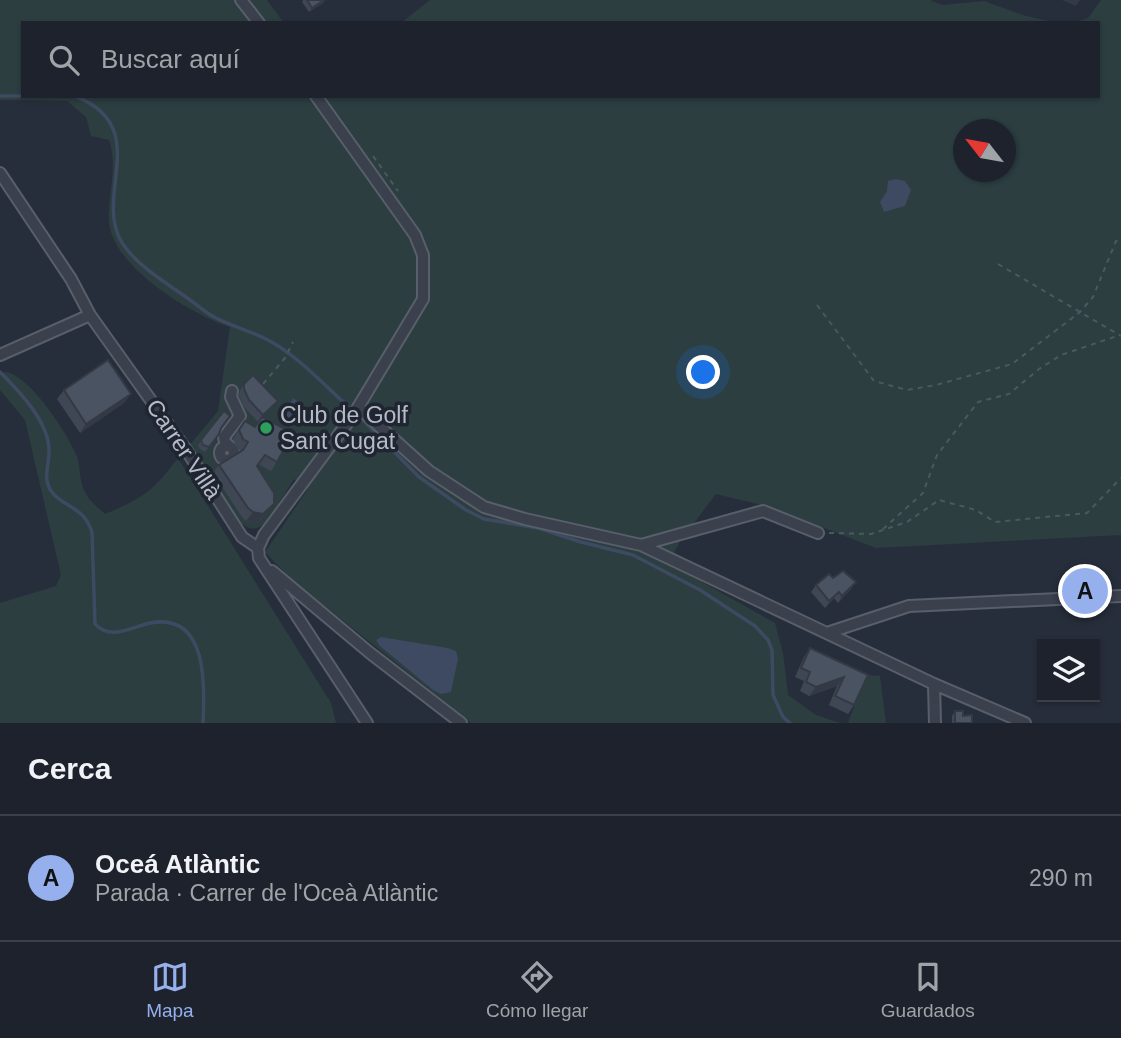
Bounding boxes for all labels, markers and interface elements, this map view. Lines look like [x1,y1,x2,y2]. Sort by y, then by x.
search box [21,21,1100,98]
icon: search [45,41,83,79]
text: Buscar aquí [101,44,240,74]
north arrow [953,119,1016,182]
your location [686,355,720,389]
street label: Carrer Villà [141,394,227,504]
place label: Club de Golf Sant Cugat [280,402,408,454]
marker: Club de Golf Sant Cugat [258,420,274,436]
pin: A [1062,565,1108,617]
map controls [1037,639,1100,702]
button: layers [1037,639,1100,702]
text: Cerca [28,752,111,785]
text: Oceá Atlàntic [95,849,260,879]
text: A [43,865,59,891]
text: 290 m [1029,865,1093,891]
text: Parada · Carrer de l'Oceà Atlàntic [95,880,438,906]
tab: Mapa [146,958,194,1022]
tab: Cómo llegar [486,958,588,1022]
tab: Guardados [881,958,975,1022]

